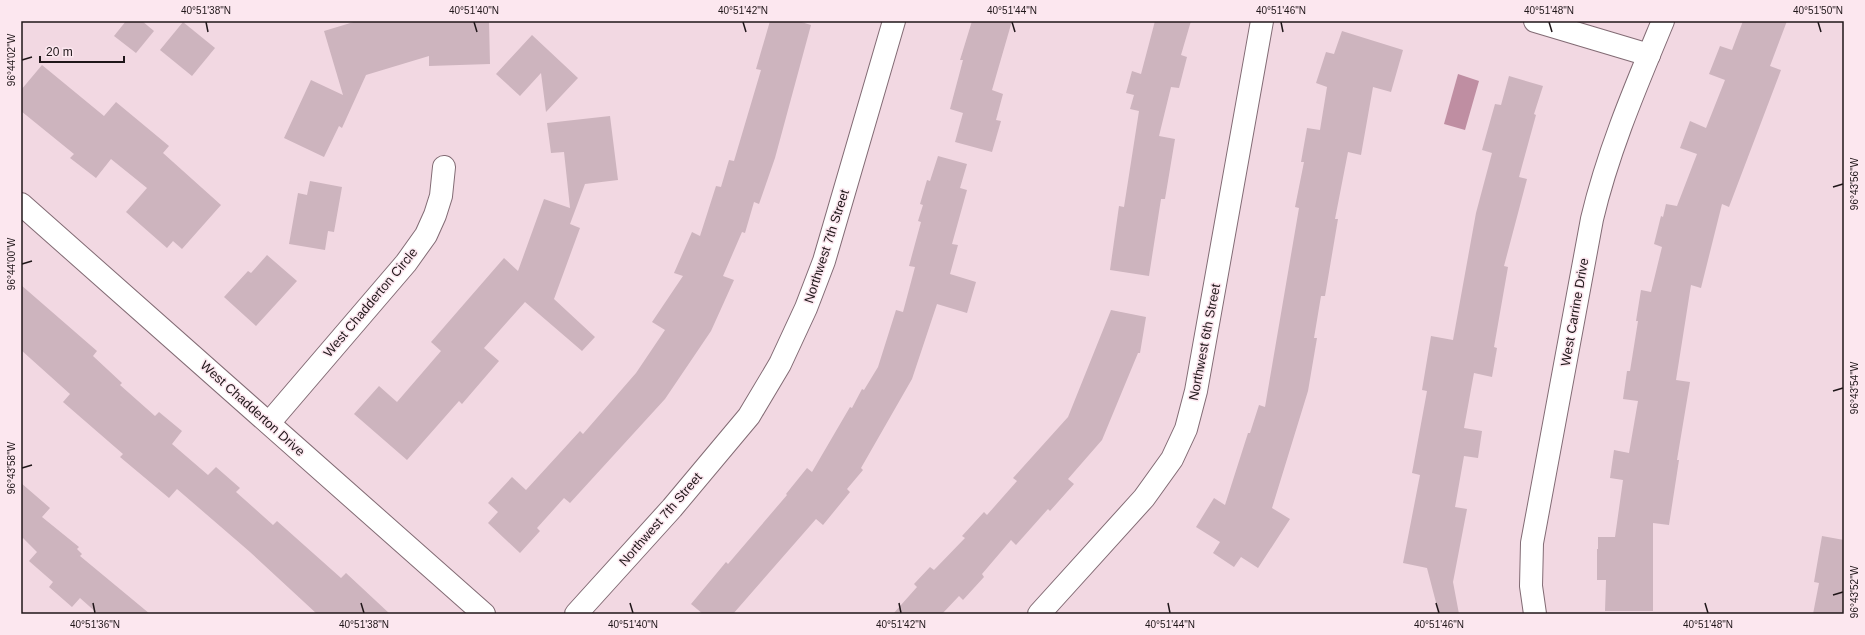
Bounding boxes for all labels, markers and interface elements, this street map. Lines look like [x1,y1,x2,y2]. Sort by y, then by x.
text: 40°51'38"N [181,5,231,16]
text: 40°51'40"N [449,5,499,16]
text: 40°51'42"N [718,5,768,16]
text: 40°51'44"N [987,5,1037,16]
text: 40°51'46"N [1256,5,1306,16]
text: 40°51'48"N [1524,5,1574,16]
text: 40°51'50"N [1793,5,1843,16]
text: 96°44'02"W [6,33,17,86]
scale bar [40,38,124,64]
text: 20 m [46,45,73,59]
text: 96°43'56"W [1849,157,1860,210]
street label: Northwest 7th Street [801,187,852,305]
text: 96°44'00"W [6,237,17,290]
street label: West Chadderton Circle [320,245,420,360]
street label: West Carrine Drive [1558,257,1591,367]
street label: Northwest 6th Street [1186,282,1223,402]
street label: West Chadderton Drive [198,358,308,459]
text: 96°43'54"W [1849,361,1860,414]
text: 96°43'58"W [6,441,17,494]
street label: Northwest 7th Street [616,469,705,569]
text: 96°43'52"W [1849,565,1860,618]
text: 40°51'36"N [70,619,120,630]
text: 40°51'38"N [339,619,389,630]
text: 40°51'40"N [608,619,658,630]
text: 40°51'42"N [876,619,926,630]
text: 40°51'44"N [1145,619,1195,630]
text: 40°51'46"N [1414,619,1464,630]
text: 40°51'48"N [1683,619,1733,630]

